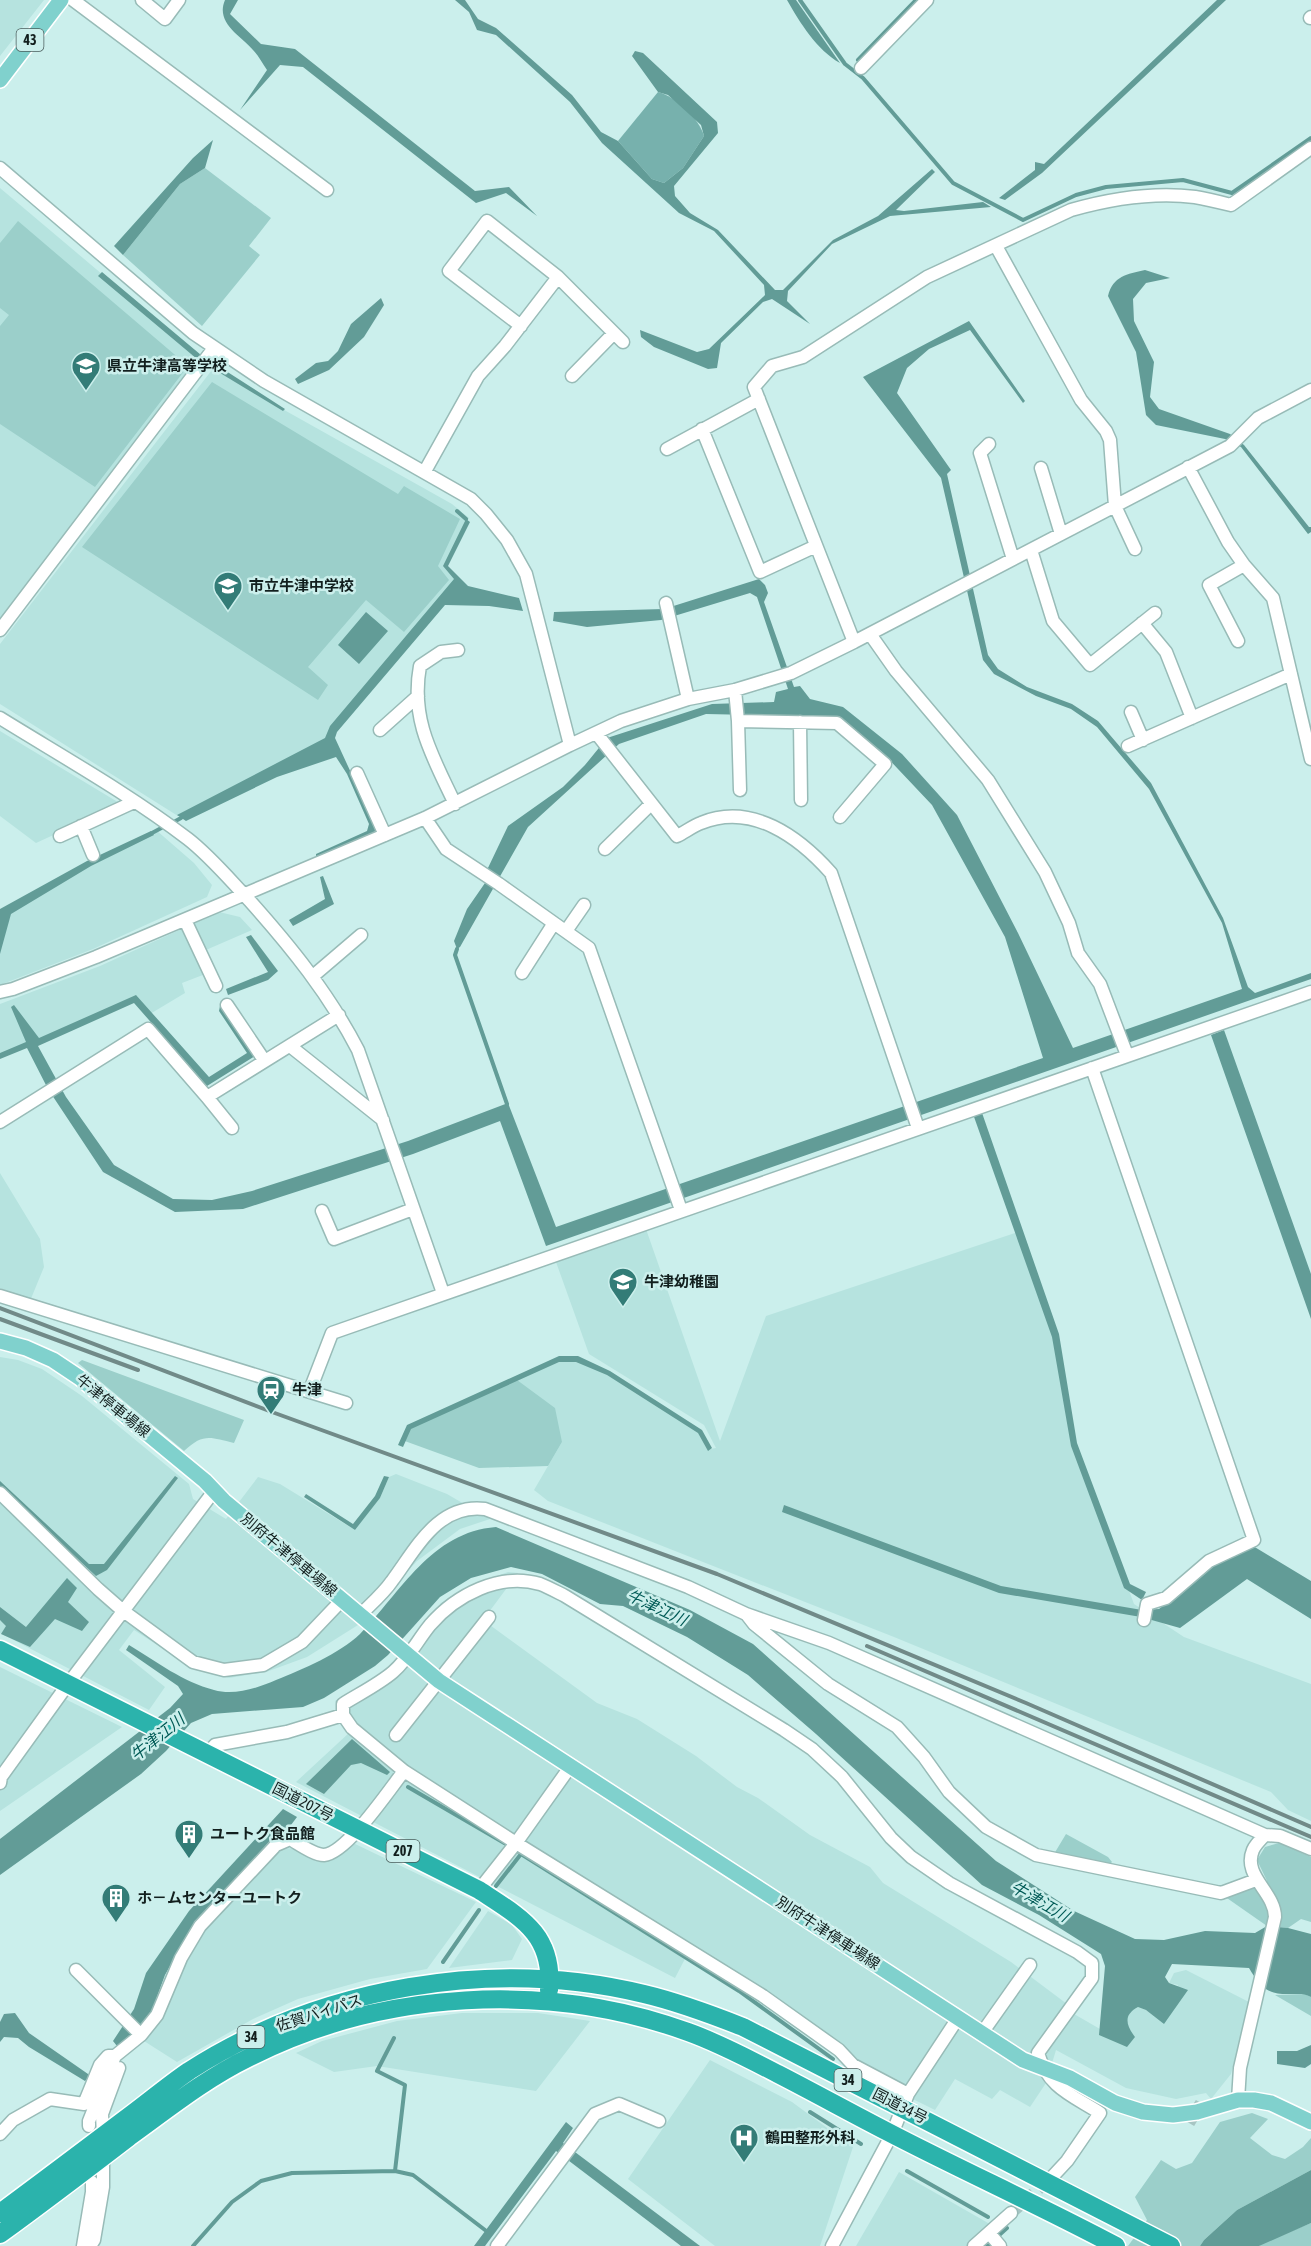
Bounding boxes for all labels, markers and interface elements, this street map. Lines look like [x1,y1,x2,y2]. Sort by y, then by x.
road number: 43 [16,29,44,51]
school or university icon: 県立牛津高等学校 [70,350,102,392]
place label: 県立牛津高等学校 [107,357,227,374]
school or university icon: 市立牛津中学校 [212,570,244,612]
place label: 市立牛津中学校 [249,577,354,594]
school or university icon: 牛津幼稚園 [607,1266,639,1308]
place label: 牛津幼稚園 [644,1273,719,1290]
street label: 牛津停車場線 [73,1371,154,1441]
station icon: 牛津 [255,1374,287,1416]
place label: 牛津 [292,1381,322,1398]
street label: 別府牛津停車場線 [238,1510,341,1600]
water label: 牛津江川 [624,1585,692,1630]
water label: 牛津江川 [126,1709,189,1764]
street label: 国道207号 [270,1779,337,1824]
building icon: ユートク食品館 [173,1818,205,1860]
place label: ユートク食品館 [210,1825,315,1842]
road number: 207 [386,1840,420,1862]
water label: 牛津江川 [1008,1877,1074,1926]
building icon: ホ－ムセンターユートク [100,1882,132,1924]
place label: ホ－ムセンターユートク [137,1889,302,1906]
street label: 別府牛津停車場線 [773,1893,883,1972]
street label: 佐賀バイパス [274,1991,364,2034]
road number: 34 [238,2026,264,2048]
road number: 34 [834,2069,862,2091]
street label: 国道34号 [870,2085,930,2127]
hospital icon: 鶴田整形外科 [728,2122,760,2164]
place label: 鶴田整形外科 [765,2129,855,2146]

